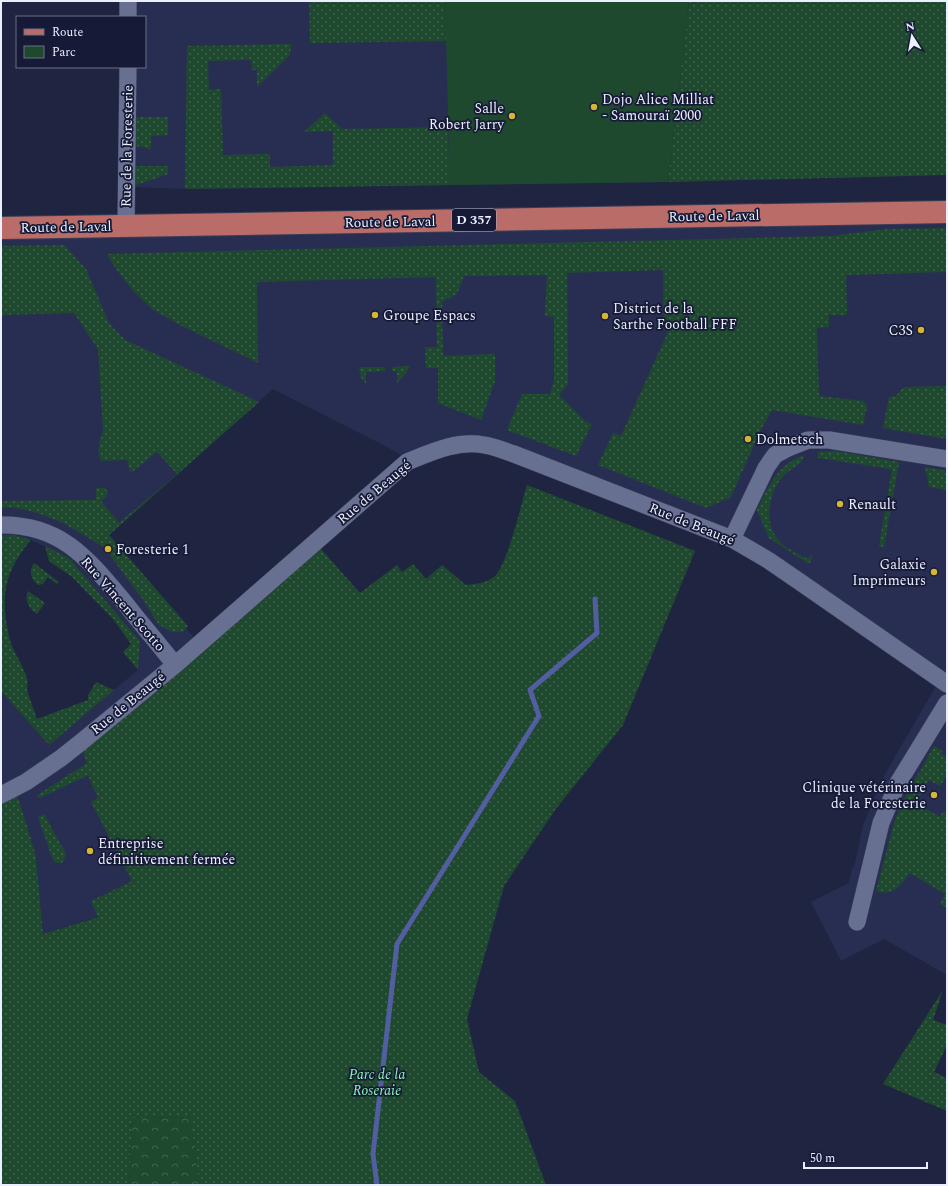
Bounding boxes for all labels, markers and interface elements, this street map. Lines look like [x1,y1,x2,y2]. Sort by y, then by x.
legend [16,16,146,68]
north arrow [892,16,932,56]
text: N [904,17,916,36]
text: Route [52,23,83,42]
text: Parc [52,43,76,62]
street label: Rue de la Foresterie [115,84,139,207]
place label: Dojo Alice Milliat - Samouraï 2000 [602,89,714,126]
place label: Salle Robert Jarry [429,98,505,135]
marker: Dojo Alice Milliat - Samouraï 2000 [589,102,599,112]
marker: Salle Robert Jarry [507,111,517,121]
street label: Route de Laval [668,205,760,227]
road number: D 357 [452,209,496,231]
street label: Route de Laval [344,211,436,233]
street label: Route de Laval [20,216,112,238]
place label: District de la Sarthe Football FFF [613,298,737,335]
place label: Groupe Espacs [383,305,476,326]
marker: Groupe Espacs [370,310,380,320]
marker: District de la Sarthe Football FFF [600,311,610,321]
place label: C3S [888,320,913,341]
marker: C3S [916,325,926,335]
place label: Dolmetsch [756,429,823,450]
marker: Dolmetsch [743,434,753,444]
street label: Rue de Beaugé [333,455,416,529]
place label: Renault [848,494,896,515]
street label: Rue de Beaugé [646,497,738,551]
marker: Renault [835,499,845,509]
place label: Foresterie 1 [116,539,189,560]
marker: Foresterie 1 [103,544,113,554]
street label: Rue Vincent Scotto [76,552,170,656]
place label: Galaxie Imprimeurs [852,554,926,591]
marker: Galaxie Imprimeurs [929,567,939,577]
street label: Rue de Beaugé [86,666,170,740]
place label: Clinique vétérinaire de la Foresterie [802,777,926,814]
marker: Clinique vétérinaire de la Foresterie [929,790,939,800]
place label: Entreprise définitivement fermée [98,833,235,870]
marker: Entreprise définitivement fermée [85,846,95,856]
park label: Parc de la Roseraie [349,1064,405,1101]
scale bar [804,1144,927,1170]
text: 50 m [810,1149,835,1168]

